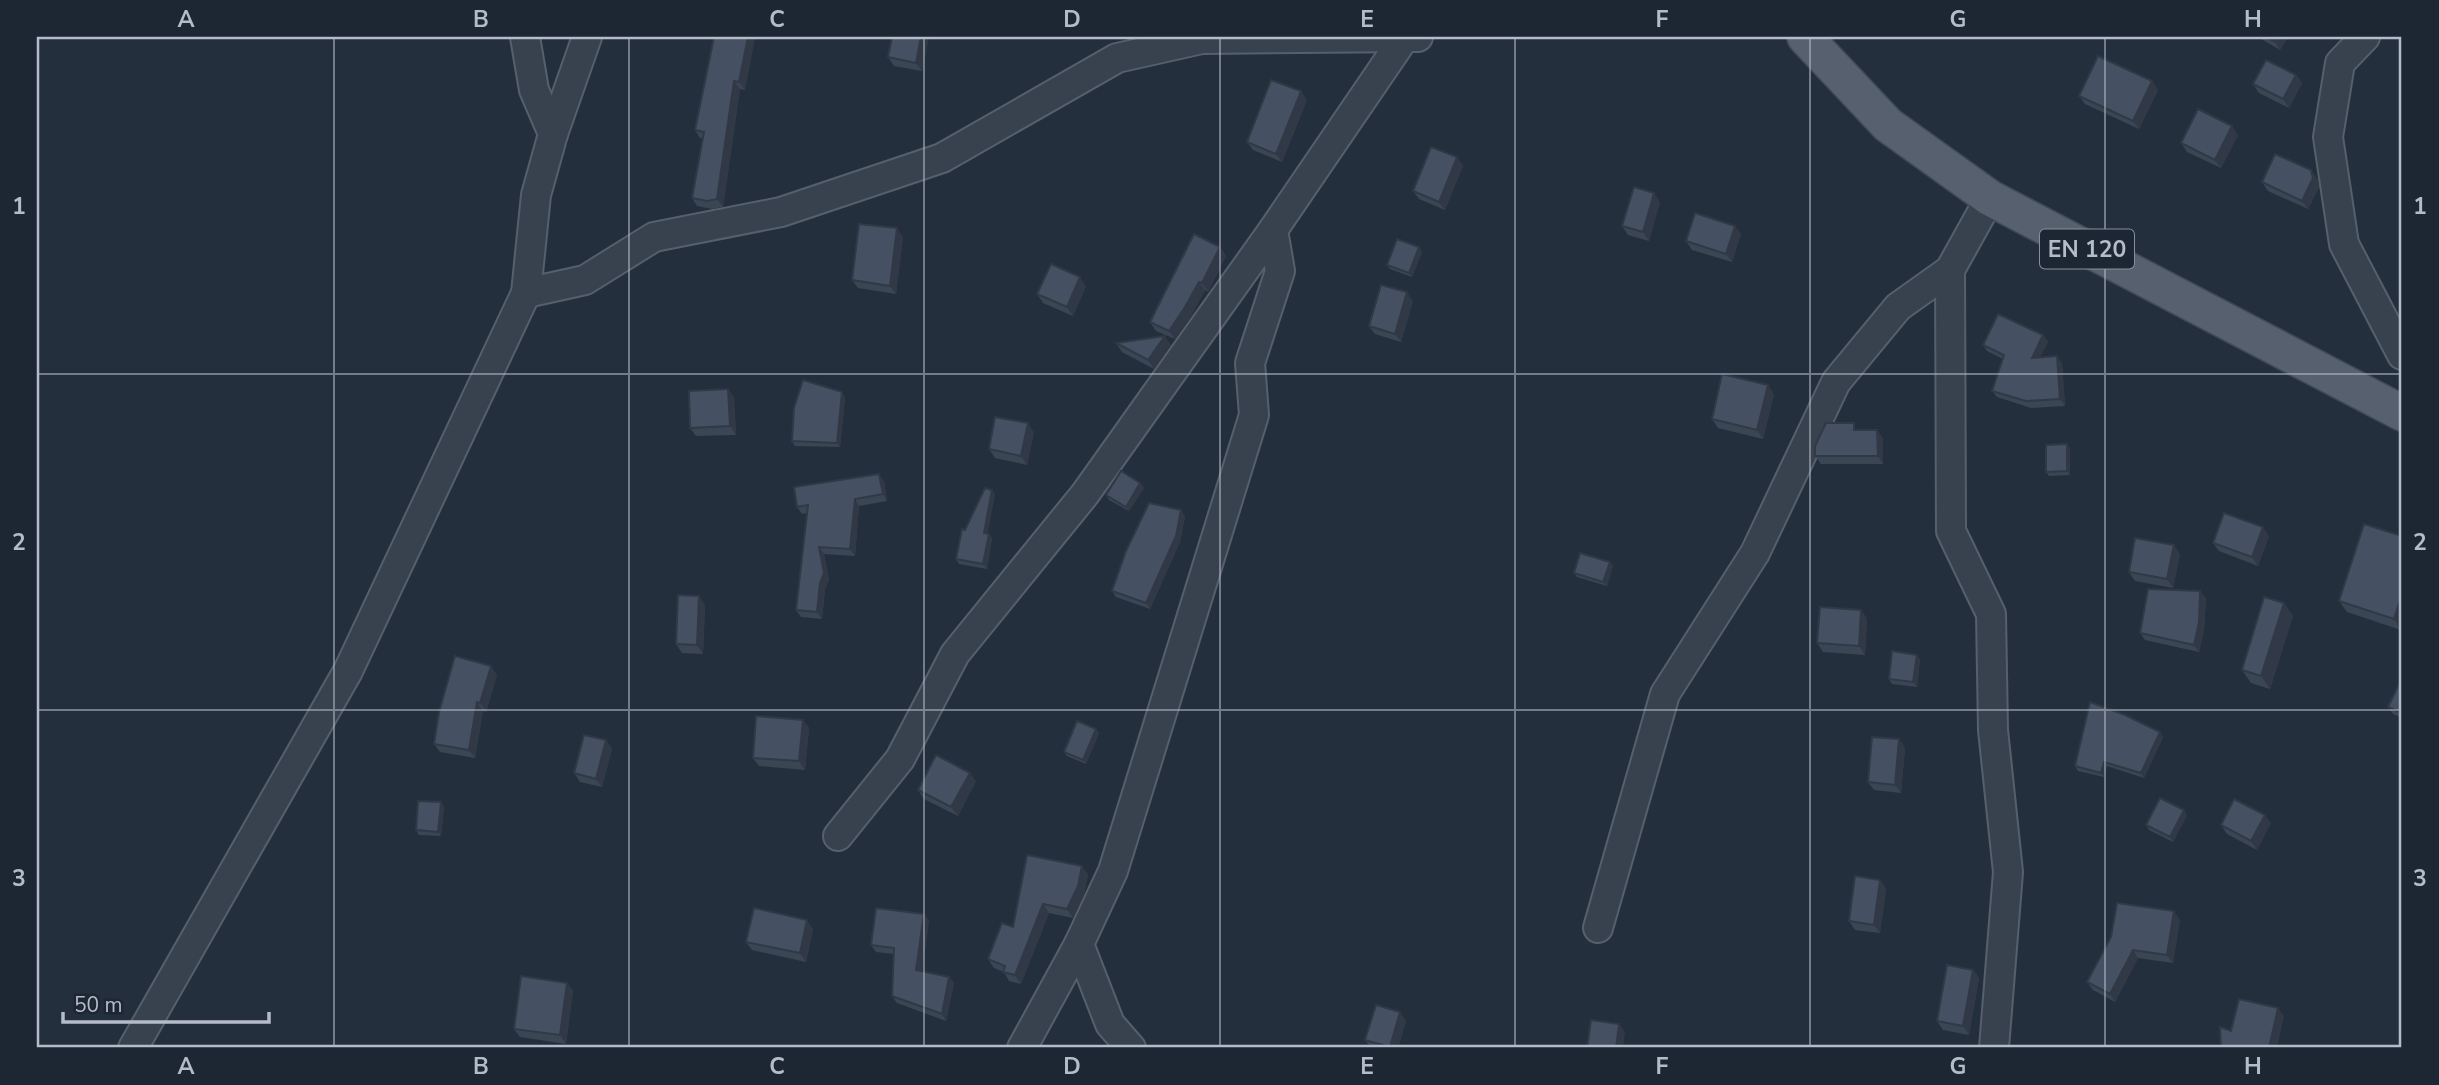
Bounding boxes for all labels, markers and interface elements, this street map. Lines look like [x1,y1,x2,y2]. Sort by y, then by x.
text: A [177,4,195,35]
text: B [473,4,489,35]
text: C [769,4,785,35]
text: D [1063,4,1081,35]
text: E [1360,4,1374,35]
text: F [1656,4,1669,35]
text: G [1950,4,1966,35]
text: H [2244,4,2262,35]
text: 1 [12,191,26,222]
text: 1 [2413,191,2427,222]
road number: EN 120 [2040,230,2134,268]
text: 2 [12,527,26,558]
text: 2 [2413,527,2427,558]
text: 3 [12,863,26,894]
text: 3 [2413,863,2427,894]
scale bar [63,980,270,1024]
text: 50 m [74,991,123,1019]
text: A [177,1051,195,1082]
text: B [473,1051,489,1082]
text: C [769,1051,785,1082]
text: D [1063,1051,1081,1082]
text: E [1360,1051,1374,1082]
text: F [1656,1051,1669,1082]
text: G [1950,1051,1966,1082]
text: H [2244,1051,2262,1082]

